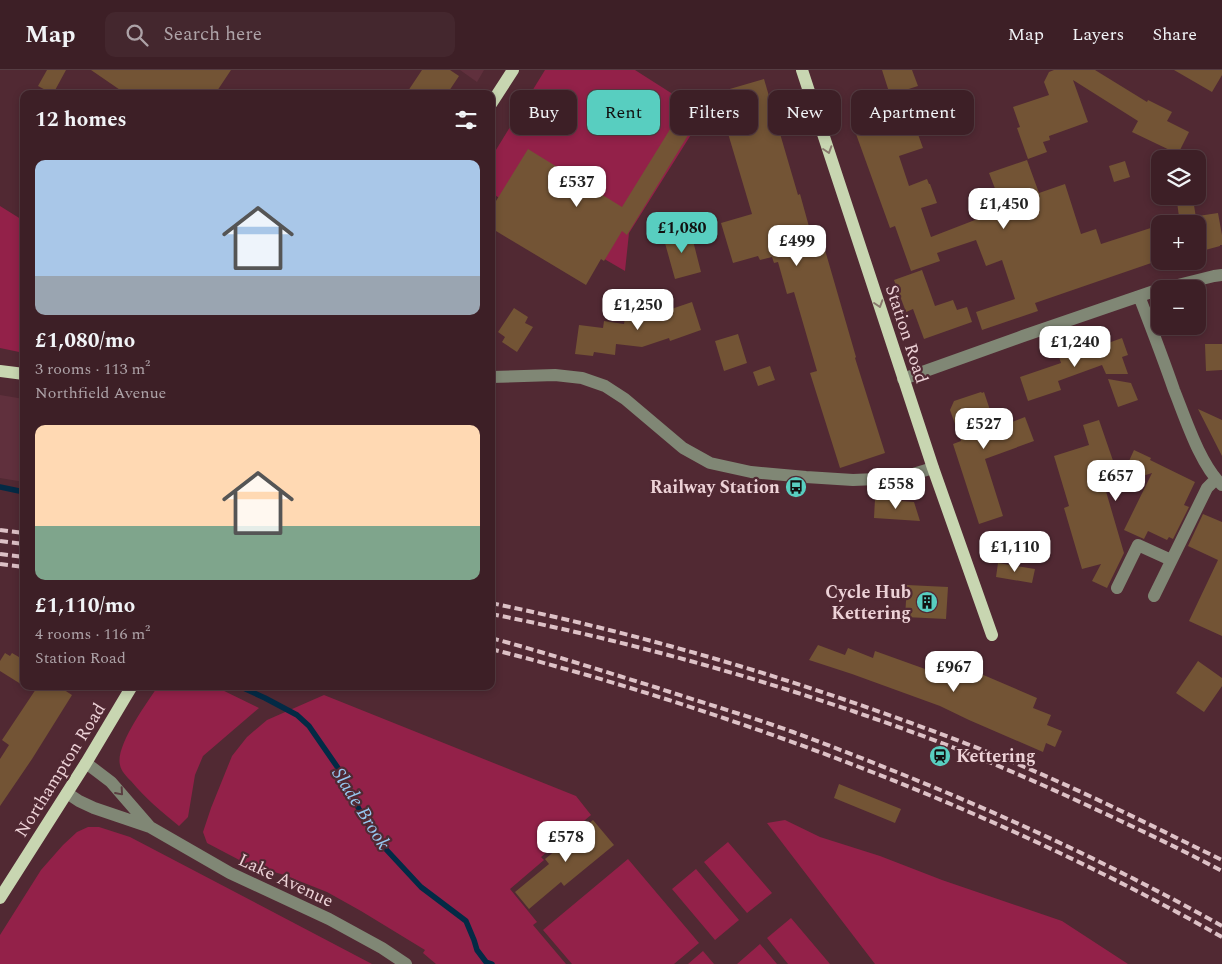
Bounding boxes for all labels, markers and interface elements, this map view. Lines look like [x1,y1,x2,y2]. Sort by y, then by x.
search box [105,12,455,57]
text: Map [25,17,75,53]
text: Search here [163,20,262,49]
icon: search [123,21,151,49]
text: Map [1008,21,1044,48]
text: Layers [1072,21,1124,48]
text: Share [1152,21,1197,48]
chip: Buy [510,90,577,135]
chip: Rent [587,90,660,135]
chip: Filters [670,90,758,135]
chip: New [768,90,841,135]
chip: Apartment [851,90,974,135]
text: 12 homes [35,104,127,136]
icon: filters [452,106,480,134]
one-way arrow [822,145,832,153]
map controls [1151,150,1206,335]
button: layers [1151,150,1206,205]
pin: £537 [547,166,607,208]
text: £537 [559,170,595,194]
pin: £1,450 [963,188,1045,230]
text: £1,450 [979,192,1029,216]
icon: home [213,193,303,283]
pin: £1,080 [641,212,723,254]
button: + [1151,215,1206,270]
text: £1,080 [657,216,707,240]
pin: £499 [767,224,827,267]
text: £499 [779,229,815,253]
button: − [1151,280,1206,335]
street label: Station Road [878,281,935,387]
pin: £1,250 [597,288,679,331]
text: £1,250 [613,293,663,317]
one-way arrow [873,299,883,308]
text: £1,080/mo [35,325,135,357]
pin: £1,240 [1034,326,1116,368]
text: £1,240 [1050,330,1100,354]
text: 3 rooms · 113 m² [35,357,150,381]
text: Northfield Avenue [35,381,166,405]
pin: £527 [954,408,1014,450]
text: £527 [966,412,1002,436]
icon: home [213,458,303,548]
pin: £657 [1086,460,1146,502]
text: £657 [1098,464,1134,488]
pin: £558 [866,468,926,510]
text: £558 [878,472,914,496]
place label: Railway Station [650,474,780,501]
bus stop icon: Railway Station [784,475,808,499]
pin: £1,110 [974,530,1056,573]
text: £1,110 [990,535,1040,559]
place label: Cycle Hub Kettering [825,579,911,627]
text: £1,110/mo [35,590,135,622]
building icon: Cycle Hub Kettering [915,590,939,614]
text: 4 rooms · 116 m² [35,622,150,646]
text: Station Road [35,646,126,670]
pin: £967 [924,650,984,693]
text: £967 [936,655,972,679]
street label: Northampton Road [8,698,113,843]
place label: Kettering [956,743,1036,770]
station icon: Kettering [928,744,952,768]
water label: Slade Brook [324,762,398,856]
one-way arrow [115,787,124,796]
pin: £578 [536,820,596,863]
text: £578 [548,825,584,849]
street label: Lake Avenue [234,847,338,914]

